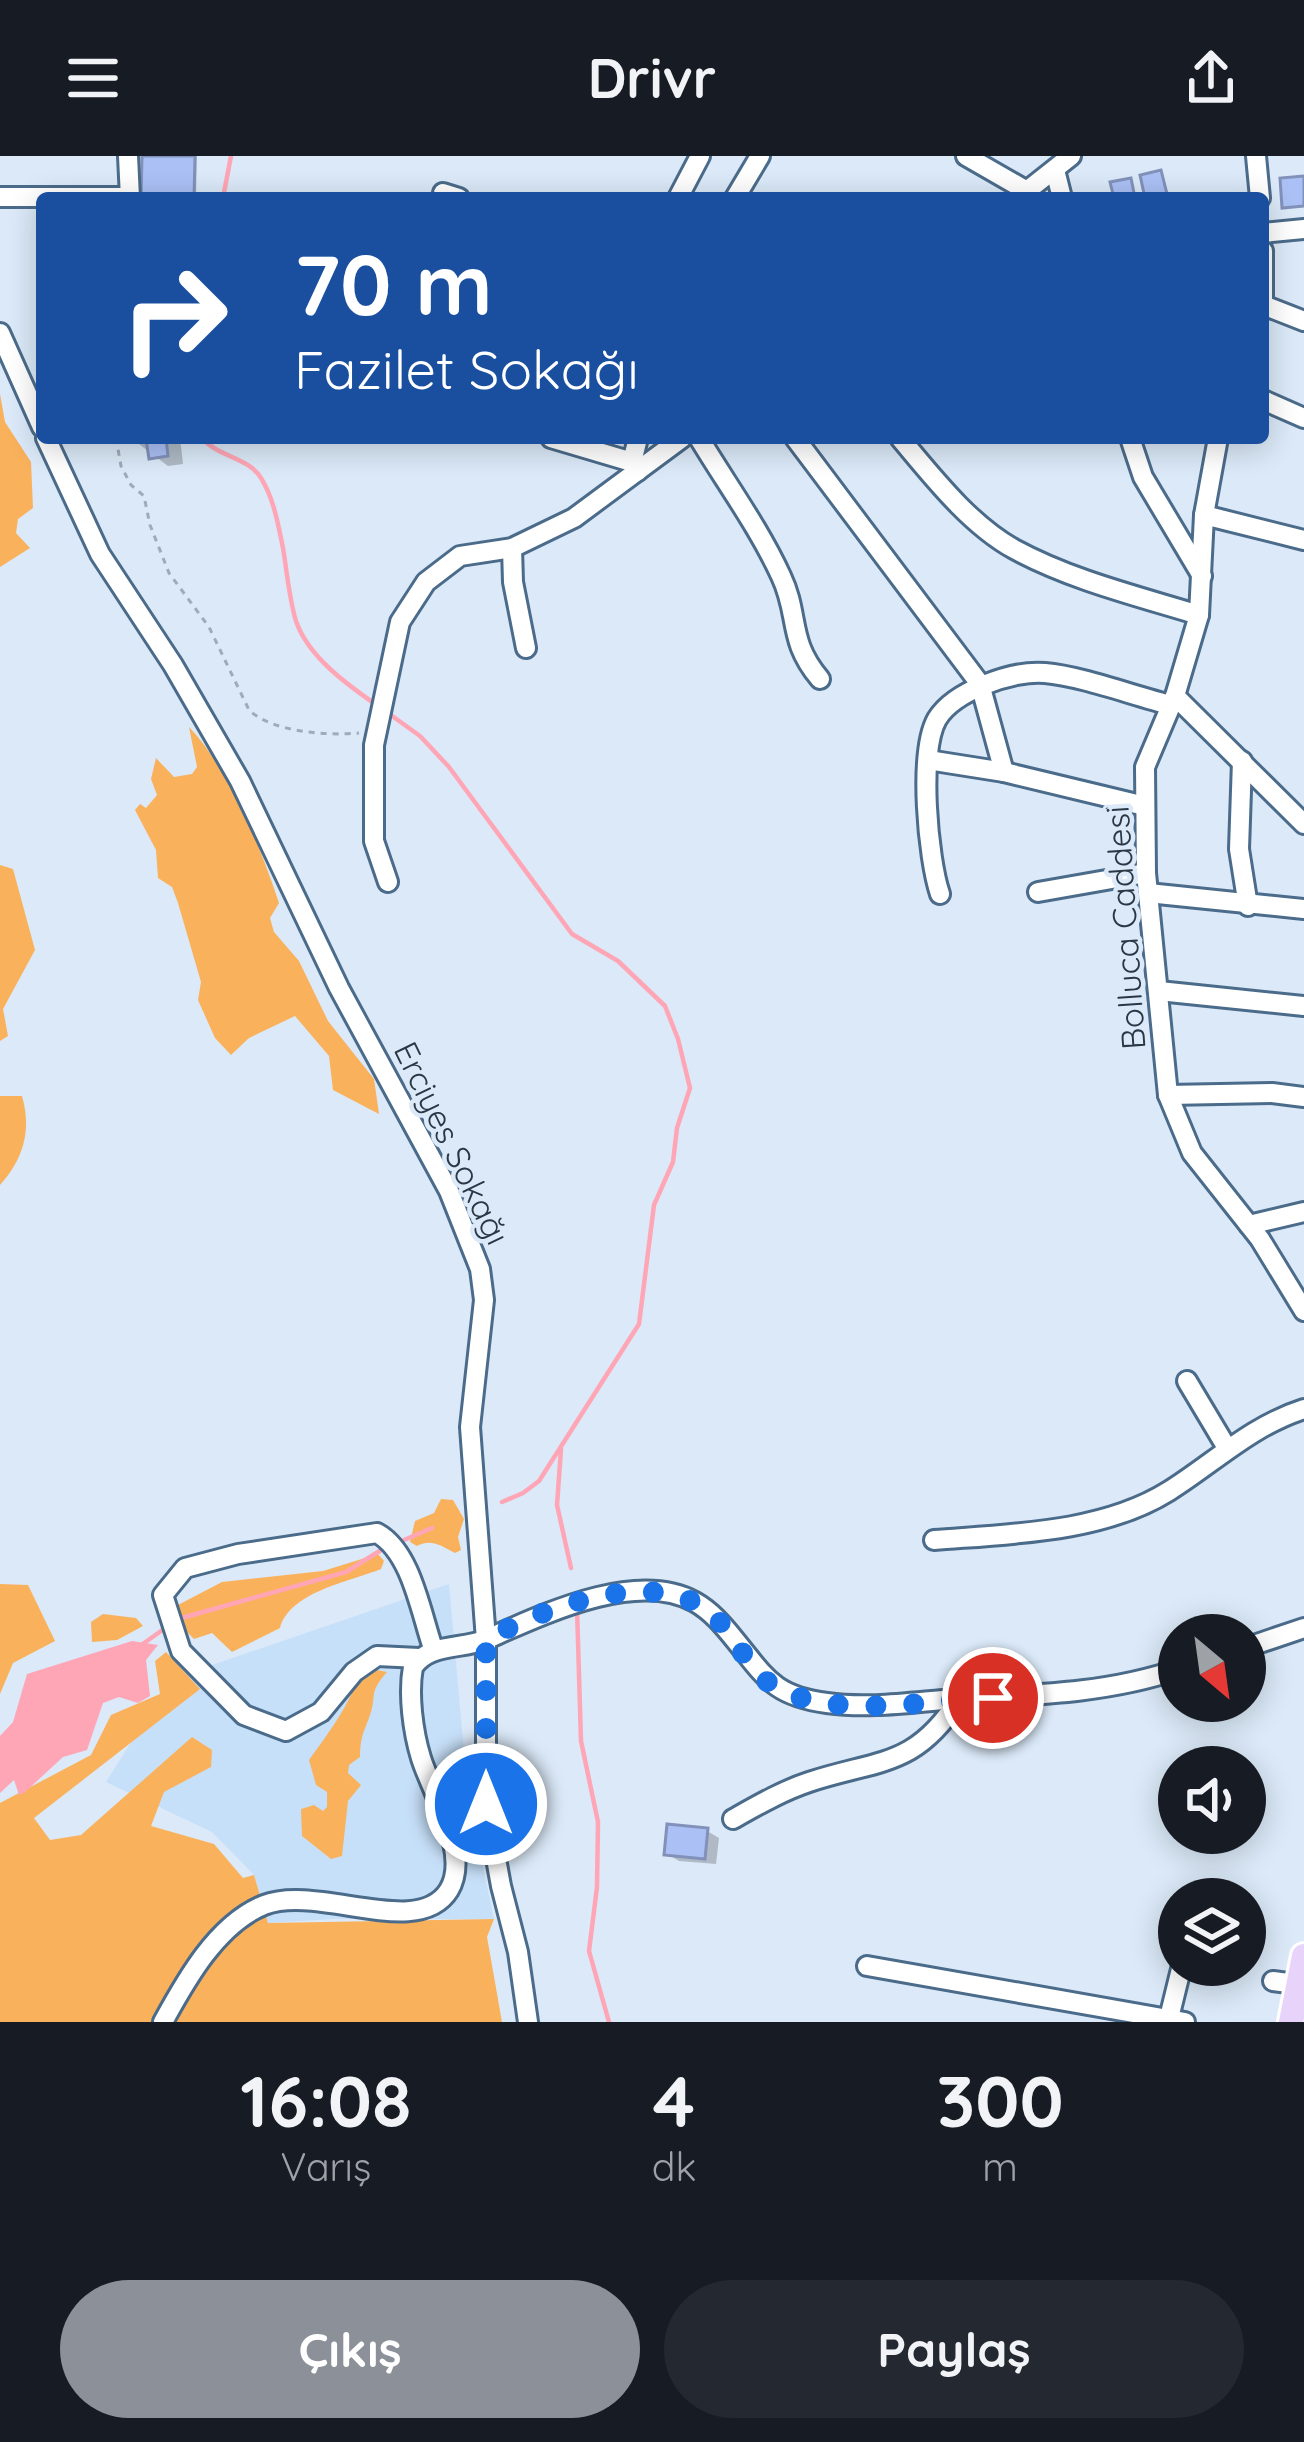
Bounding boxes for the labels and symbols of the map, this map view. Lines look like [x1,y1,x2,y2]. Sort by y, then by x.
street label: Bolluca Caddesi [1096,805,1153,1051]
street label: Erciyes Sokağı [386,1035,519,1251]
north arrow [1158,1614,1266,1722]
pin [942,1647,1044,1749]
position arrow [423,1741,549,1867]

